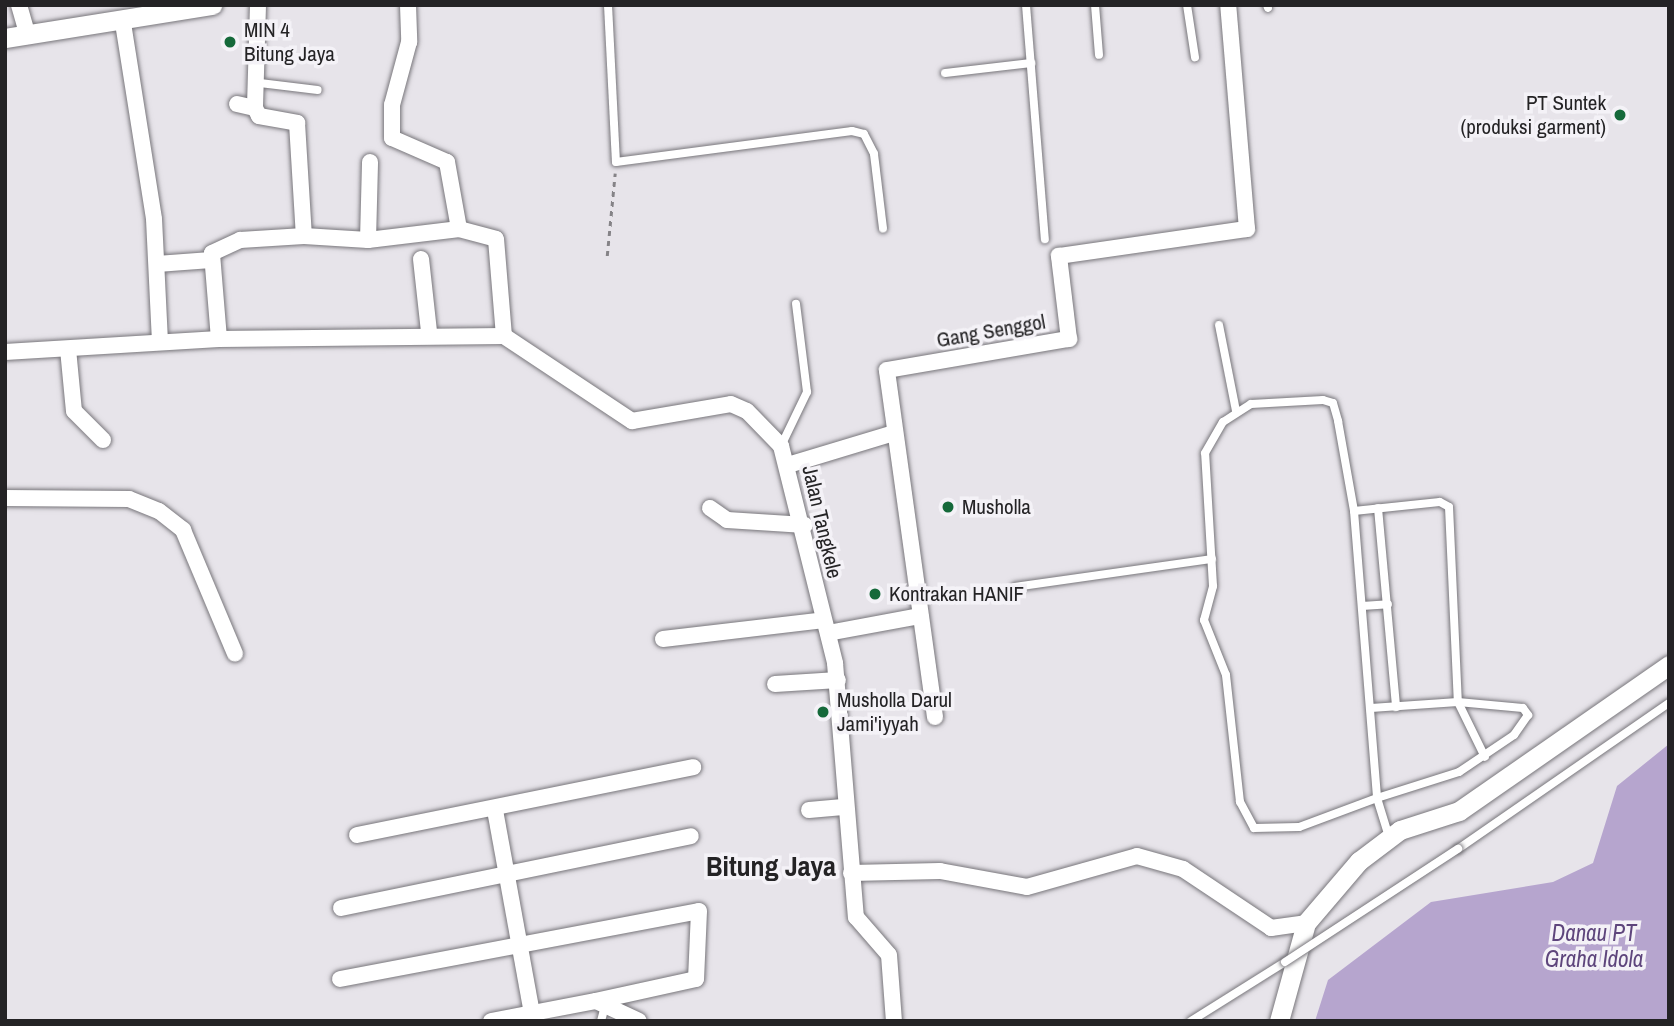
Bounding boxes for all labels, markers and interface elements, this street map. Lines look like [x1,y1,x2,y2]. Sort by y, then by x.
place label: MIN 4 Bitung Jaya [244,17,335,67]
marker: MIN 4 Bitung Jaya [222,34,238,50]
place label: PT Suntek (produksi garment) [1461,90,1606,140]
marker: PT Suntek (produksi garment) [1612,107,1628,123]
street label: Gang Senggol [935,309,1047,353]
street label: Jalan Tangkele [797,463,847,581]
place label: Musholla [962,494,1031,520]
marker: Musholla [940,499,956,515]
place label: Kontrakan HANIF [889,581,1024,607]
marker: Kontrakan HANIF [867,586,883,602]
place label: Musholla Darul Jami'iyyah [837,687,952,737]
marker: Musholla Darul Jami'iyyah [815,704,831,720]
district label: Bitung Jaya [706,849,836,883]
water label: Danau PT Graha Idola [1545,919,1643,973]

